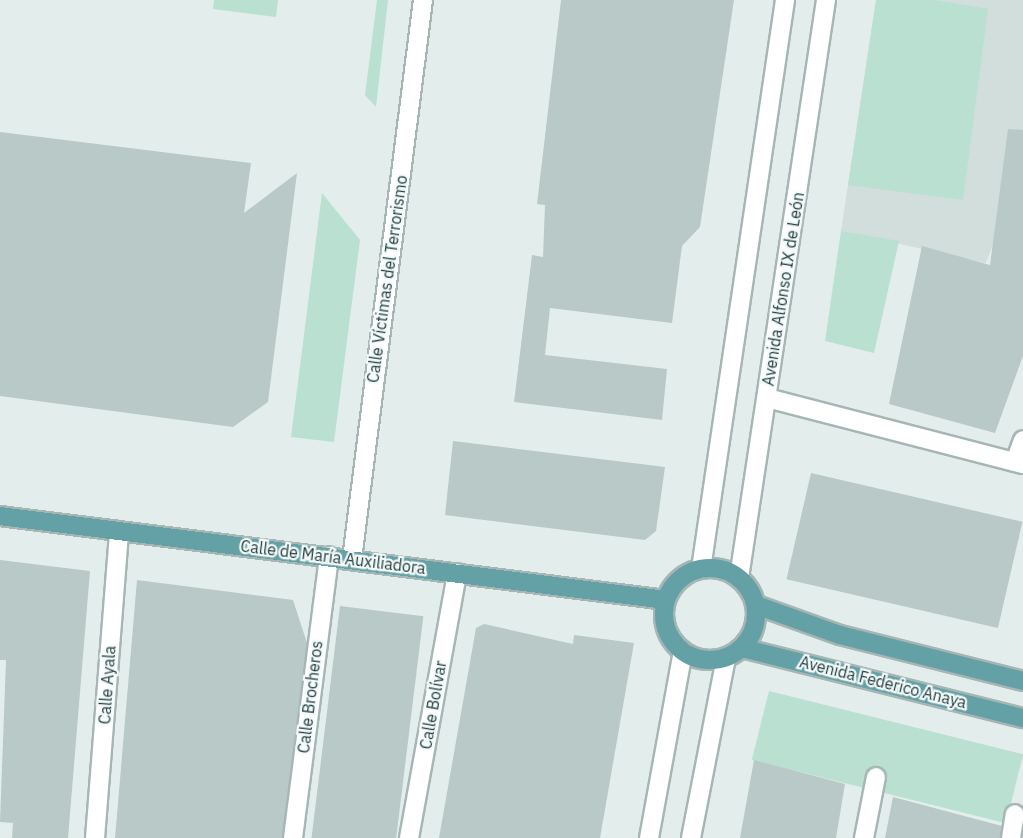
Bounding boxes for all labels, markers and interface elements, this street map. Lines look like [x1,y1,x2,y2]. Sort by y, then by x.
street label: Calle Víctimas del Terrorismo [363,174,411,384]
street label: Avenida Alfonso IX de León [758,191,808,387]
street label: Calle de María Auxiliadora [239,536,427,578]
street label: Calle Brocheros [294,640,326,754]
street label: Calle Ayala [95,645,119,725]
street label: Avenida Federico Anaya [798,652,968,712]
street label: Calle Bolívar [416,659,450,751]

